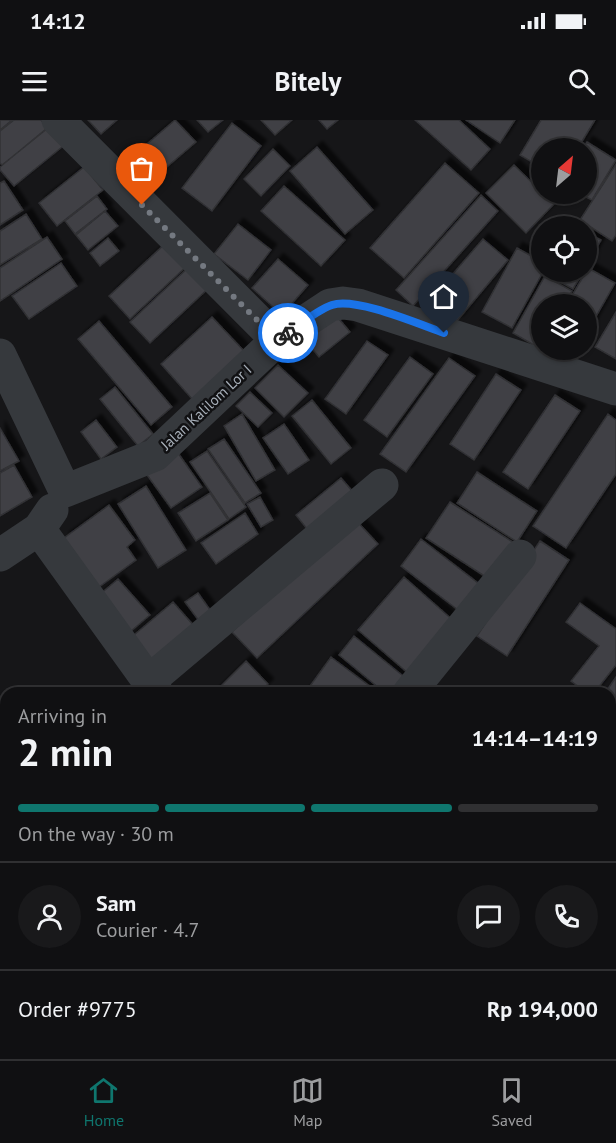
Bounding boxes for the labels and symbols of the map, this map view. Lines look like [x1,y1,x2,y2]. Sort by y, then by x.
north arrow [531,138,597,204]
pin [116,143,167,205]
pin [418,271,469,333]
courier [258,303,318,363]
street label: Jalan Kalilom Lor I [156,360,255,455]

